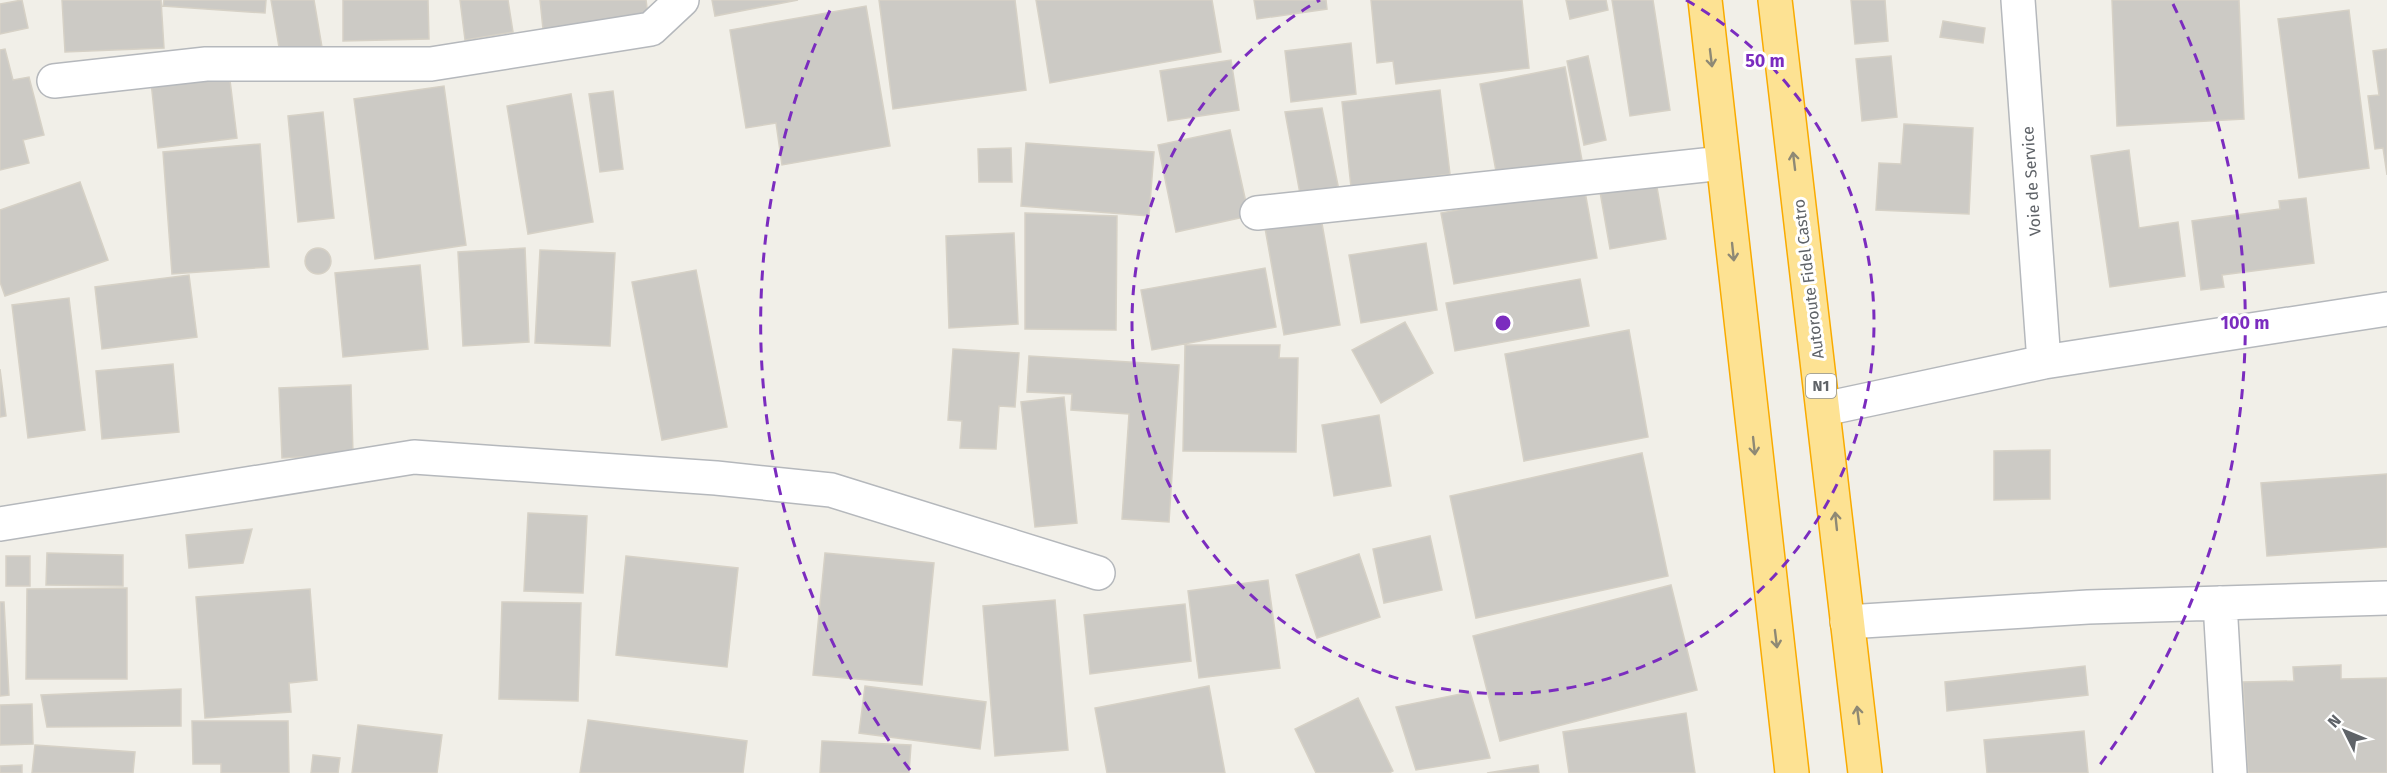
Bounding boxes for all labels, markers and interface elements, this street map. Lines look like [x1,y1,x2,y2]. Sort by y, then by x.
one-way arrow [1706,48,1717,68]
text: 50 m [1745,50,1785,72]
street label: Voie de Service [2018,125,2045,236]
one-way arrow [1788,151,1799,171]
street label: Autoroute Fidel Castro [1789,198,1828,360]
one-way arrow [1728,241,1739,261]
text: 100 m [2221,312,2269,334]
centre of rings [1493,313,1513,333]
road number: N1 [1806,374,1836,398]
one-way arrow [1749,435,1760,455]
one-way arrow [1830,512,1841,532]
one-way arrow [1771,629,1782,649]
north arrow [2315,701,2375,761]
one-way arrow [1852,705,1863,725]
text: N [2324,711,2345,731]

